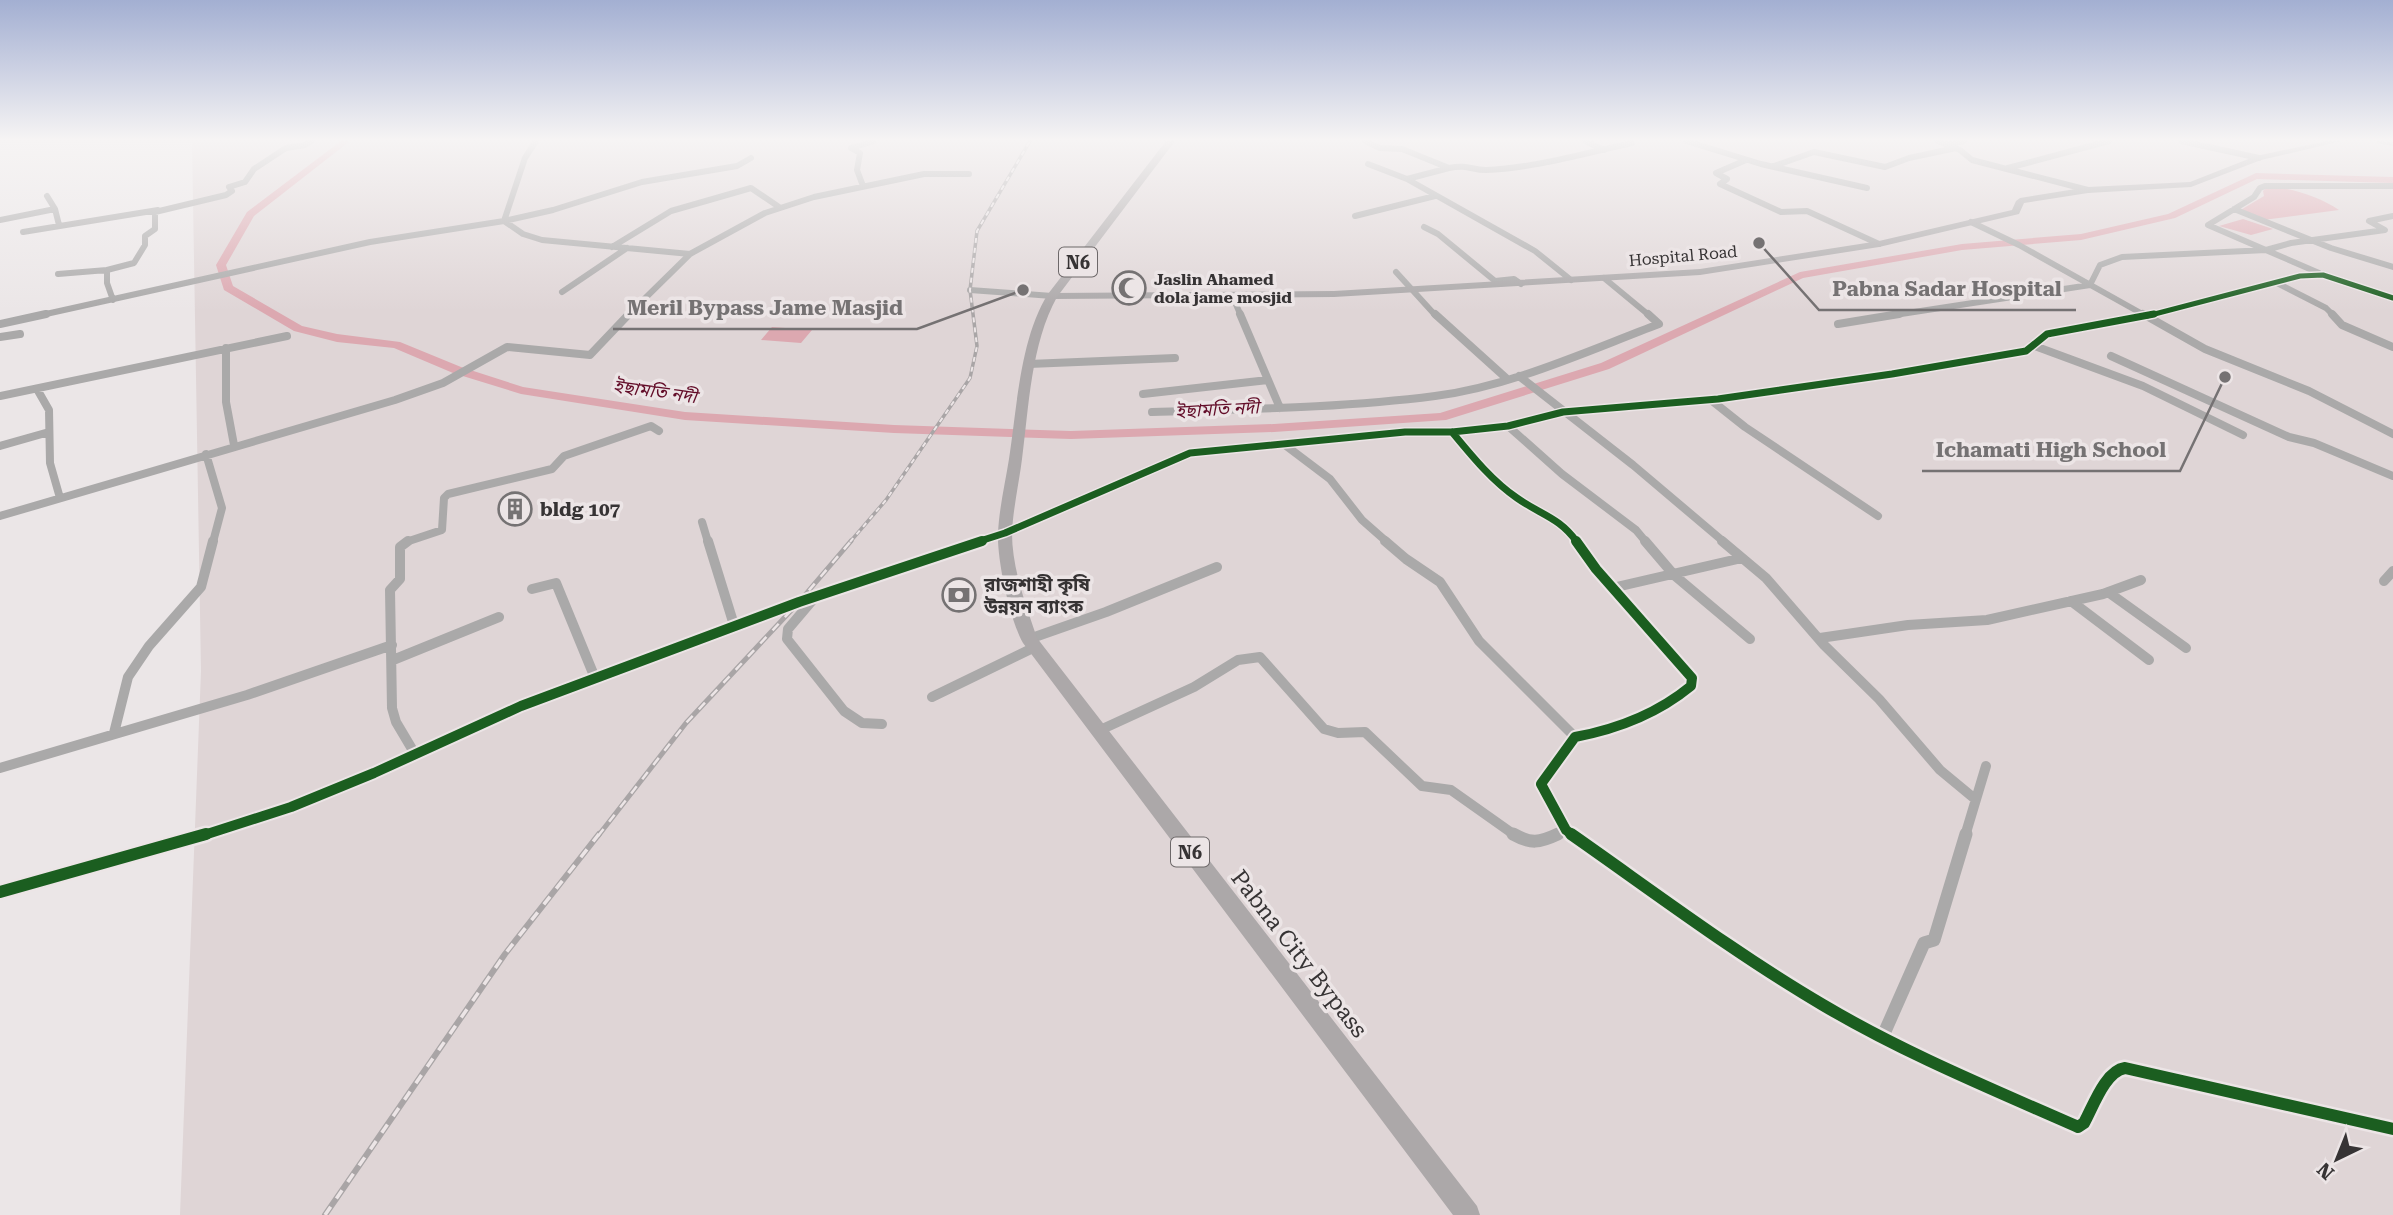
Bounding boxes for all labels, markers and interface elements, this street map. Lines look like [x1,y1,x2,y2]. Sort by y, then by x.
street label: Hospital Road [1628,242,1738,270]
road number: N6 [1059,248,1097,276]
callout: Pabna Sadar Hospital [1819,268,2076,310]
mosque icon: Jaslin Ahamed dola jame mosjid [1110,269,1148,307]
place label: Jaslin Ahamed dola jame mosjid [1154,270,1292,307]
text: Pabna Sadar Hospital [1832,277,2062,301]
callout: Meril Bypass Jame Masjid [613,287,917,329]
text: Meril Bypass Jame Masjid [627,296,903,320]
water label: ইছামতি নদী [612,375,701,408]
water label: ইছামতি নদী [1174,396,1263,422]
callout: Ichamati High School [1922,429,2180,471]
text: Ichamati High School [1936,438,2166,462]
building icon: bldg 107 [496,490,534,528]
place label: bldg 107 [540,498,621,521]
place label: রাজশাহী কৃষি উন্নয়ন ব্যাংক [983,573,1090,618]
bank icon: রাজশাহী কৃষি উন্নয়ন ব্যাংক [940,576,978,614]
road number: N6 [1171,838,1209,866]
street label: Pabna City Bypass [1225,865,1373,1043]
north arrow [2302,1124,2372,1194]
text: N [2312,1157,2339,1184]

